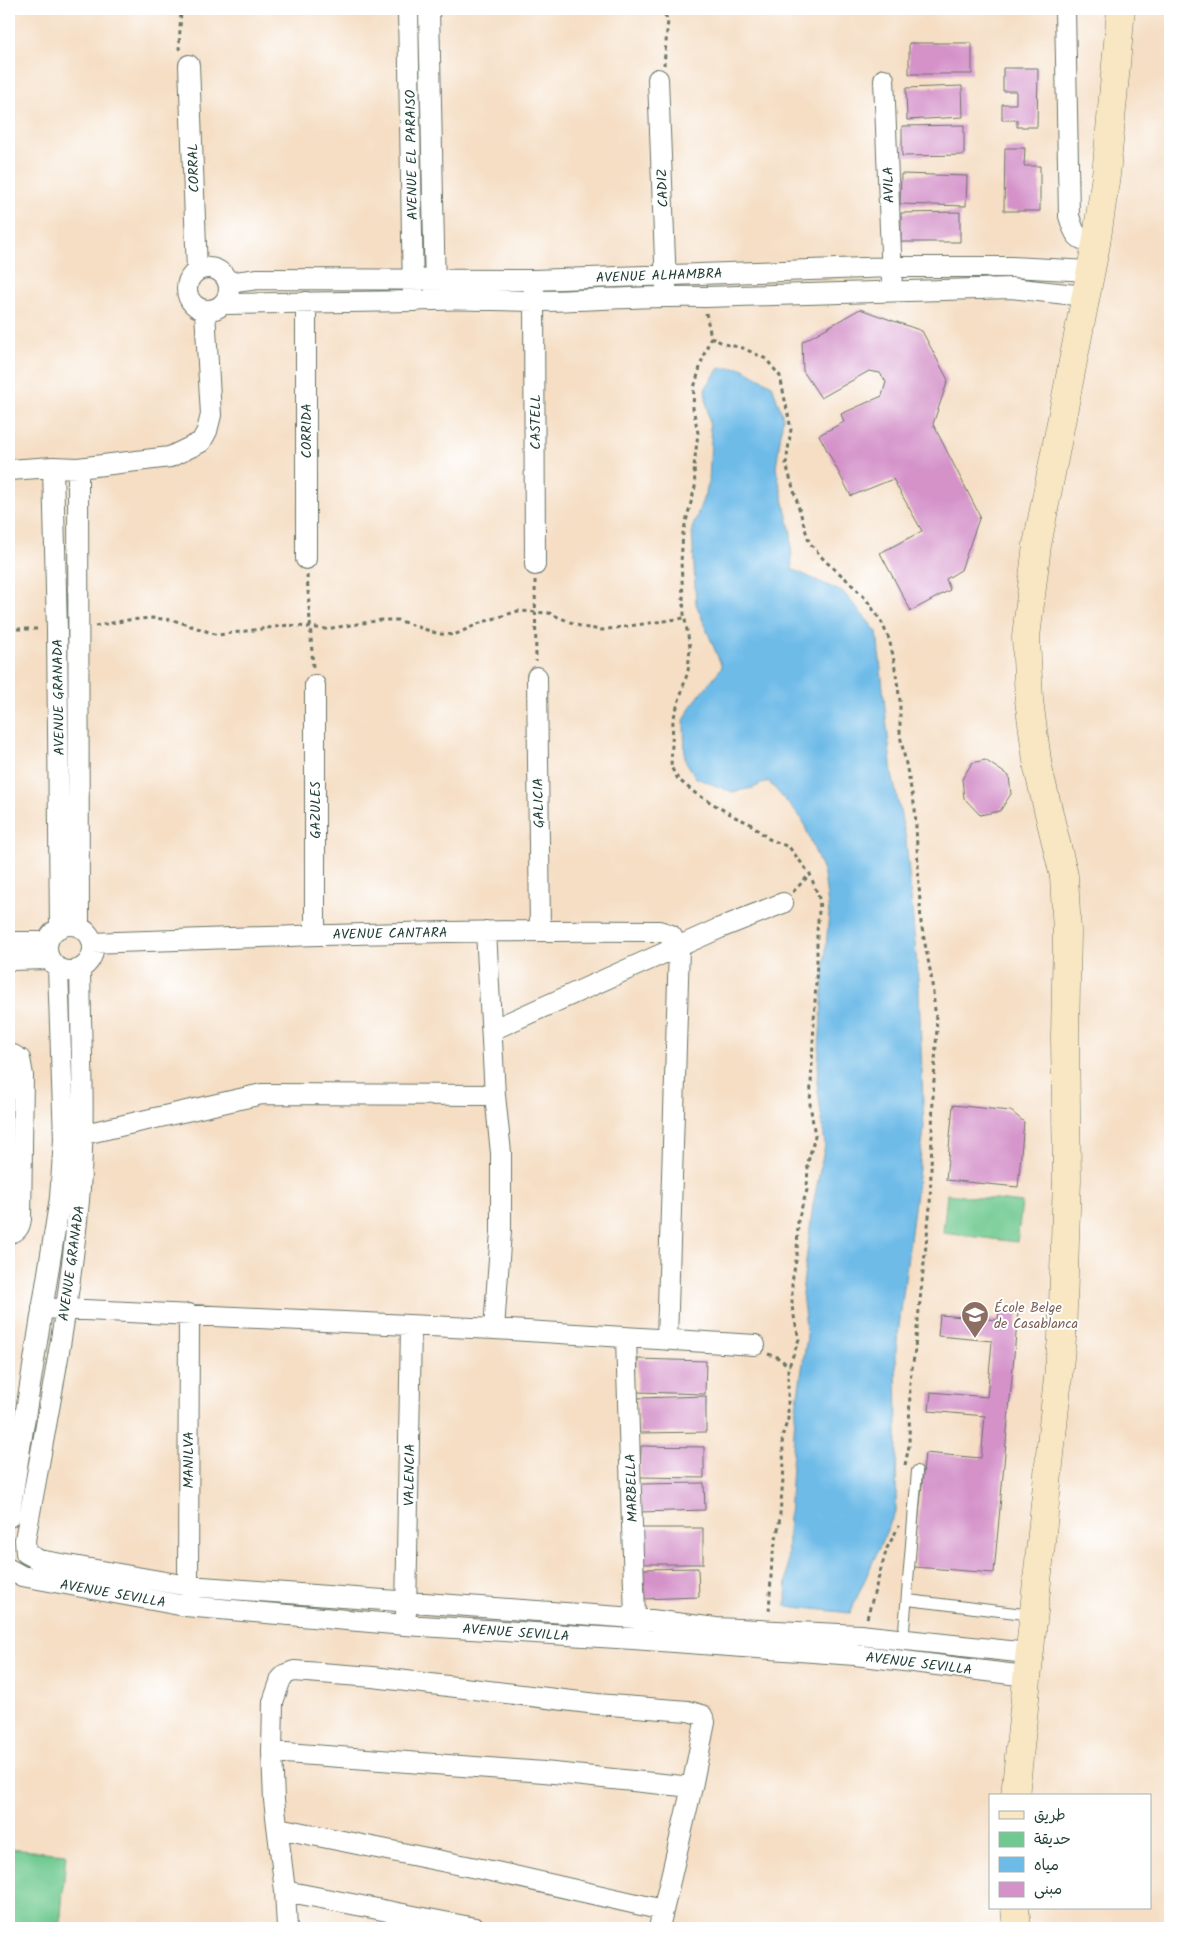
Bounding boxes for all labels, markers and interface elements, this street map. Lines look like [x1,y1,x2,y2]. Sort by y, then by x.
street label: AVENUE EL PARAISO [400,89,424,220]
street label: CORRAL [182,143,206,193]
street label: AVILA [877,166,901,204]
street label: CADIZ [651,168,675,208]
street label: AVENUE ALHAMBRA [595,263,723,289]
street label: CASTELL [525,394,547,450]
street label: CORRIDA [296,403,318,459]
street label: AVENUE GRANADA [47,639,71,755]
street label: GALICIA [528,778,550,828]
street label: GAZULES [305,781,327,839]
street label: AVENUE CANTARA [332,922,448,946]
street label: AVENUE GRANADA [53,1204,91,1322]
place label: École Belge de Casablanca [994,1297,1078,1335]
school or university icon: École Belge de Casablanca [960,1300,990,1339]
street label: MANILVA [178,1432,200,1488]
street label: VALENCIA [398,1444,422,1506]
street label: MARBELLA [620,1453,644,1523]
street label: AVENUE SEVILLA [58,1574,167,1614]
street label: AVENUE SEVILLA [462,1618,570,1648]
street label: AVENUE SEVILLA [864,1647,973,1681]
legend [989,1794,1152,1910]
text: طريق [1034,1804,1066,1828]
text: حديقة [1034,1828,1071,1852]
text: مياه [1034,1854,1059,1878]
text: مبنى [1034,1878,1062,1902]

